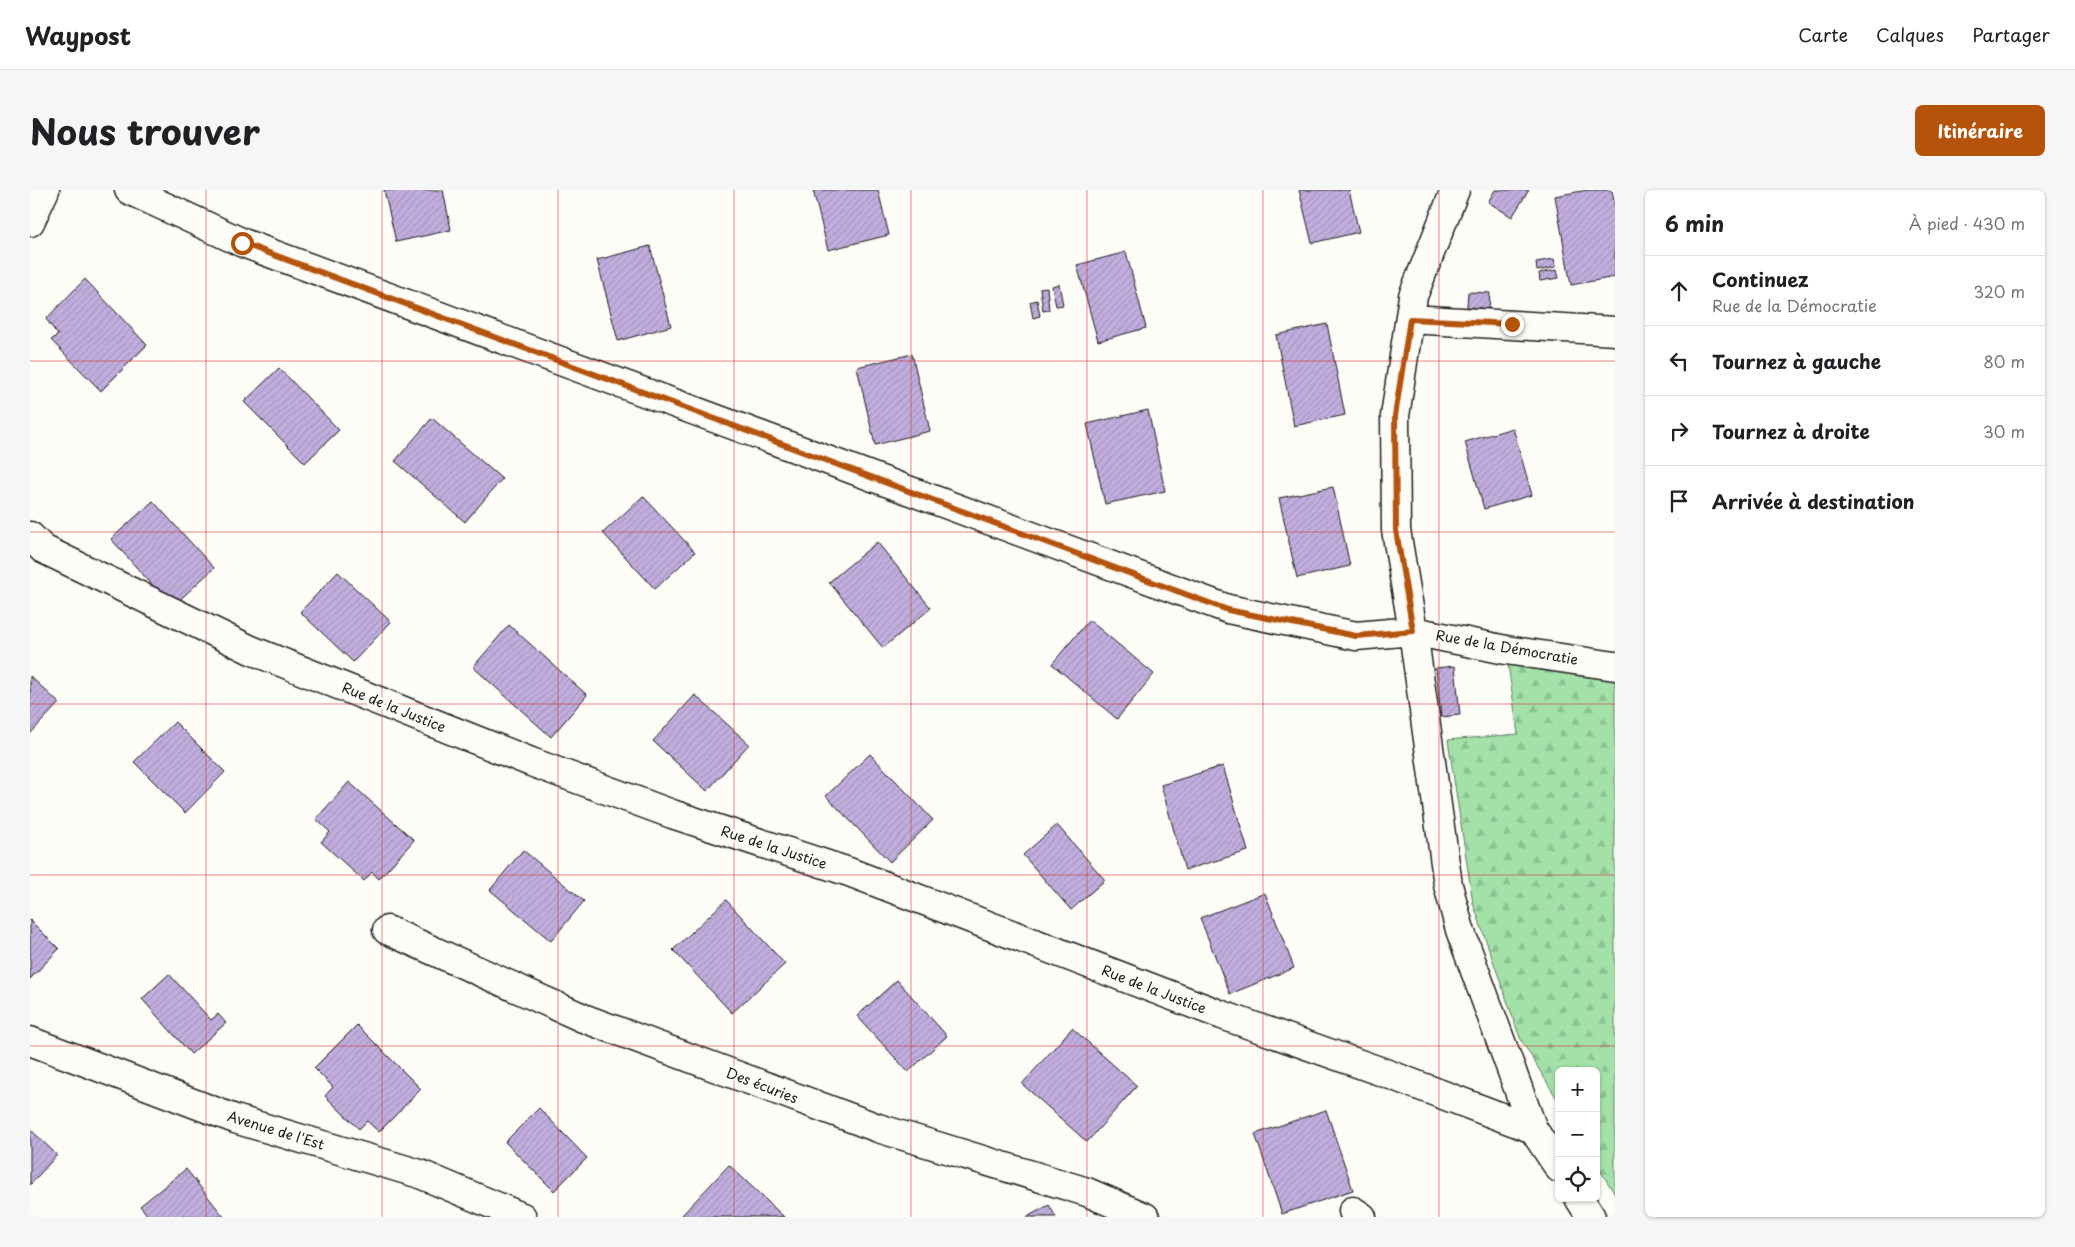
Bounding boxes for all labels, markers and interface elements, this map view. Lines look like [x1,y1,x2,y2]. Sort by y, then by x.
text: Waypost [25,17,131,53]
text: Carte [1798,21,1848,48]
text: Calques [1876,21,1944,48]
text: Partager [1972,21,2050,48]
text: Nous trouver [30,104,260,157]
button: Itinéraire [1915,105,2045,156]
text: 6 min [1665,207,1724,239]
text: À pied · 430 m [1909,211,2025,235]
route start [231,232,254,255]
text: Continuez [1712,265,1809,293]
icon: ahead [1665,277,1693,305]
text: 320 m [1974,279,2025,303]
text: Rue de la Démocratie [1712,293,1877,317]
route end [1501,313,1524,336]
icon: left [1665,347,1693,375]
text: Tournez à gauche [1712,347,1881,375]
text: 80 m [1983,349,2025,373]
icon: right [1665,417,1693,445]
text: Tournez à droite [1712,417,1870,445]
text: 30 m [1983,419,2025,443]
icon: arrive [1665,487,1693,515]
text: Arrivée à destination [1712,487,1915,515]
street label: Rue de la Démocratie [1434,624,1580,670]
street label: Rue de la Justice [339,677,449,737]
street label: Rue de la Justice [718,820,830,874]
street label: Rue de la Justice [1099,959,1209,1019]
street label: Des écuries [723,1062,801,1108]
map controls [1555,1067,1600,1202]
button: + [1555,1067,1600,1112]
street label: Avenue de l'Est [225,1105,327,1155]
button: − [1555,1112,1600,1157]
button: locate [1555,1157,1600,1202]

